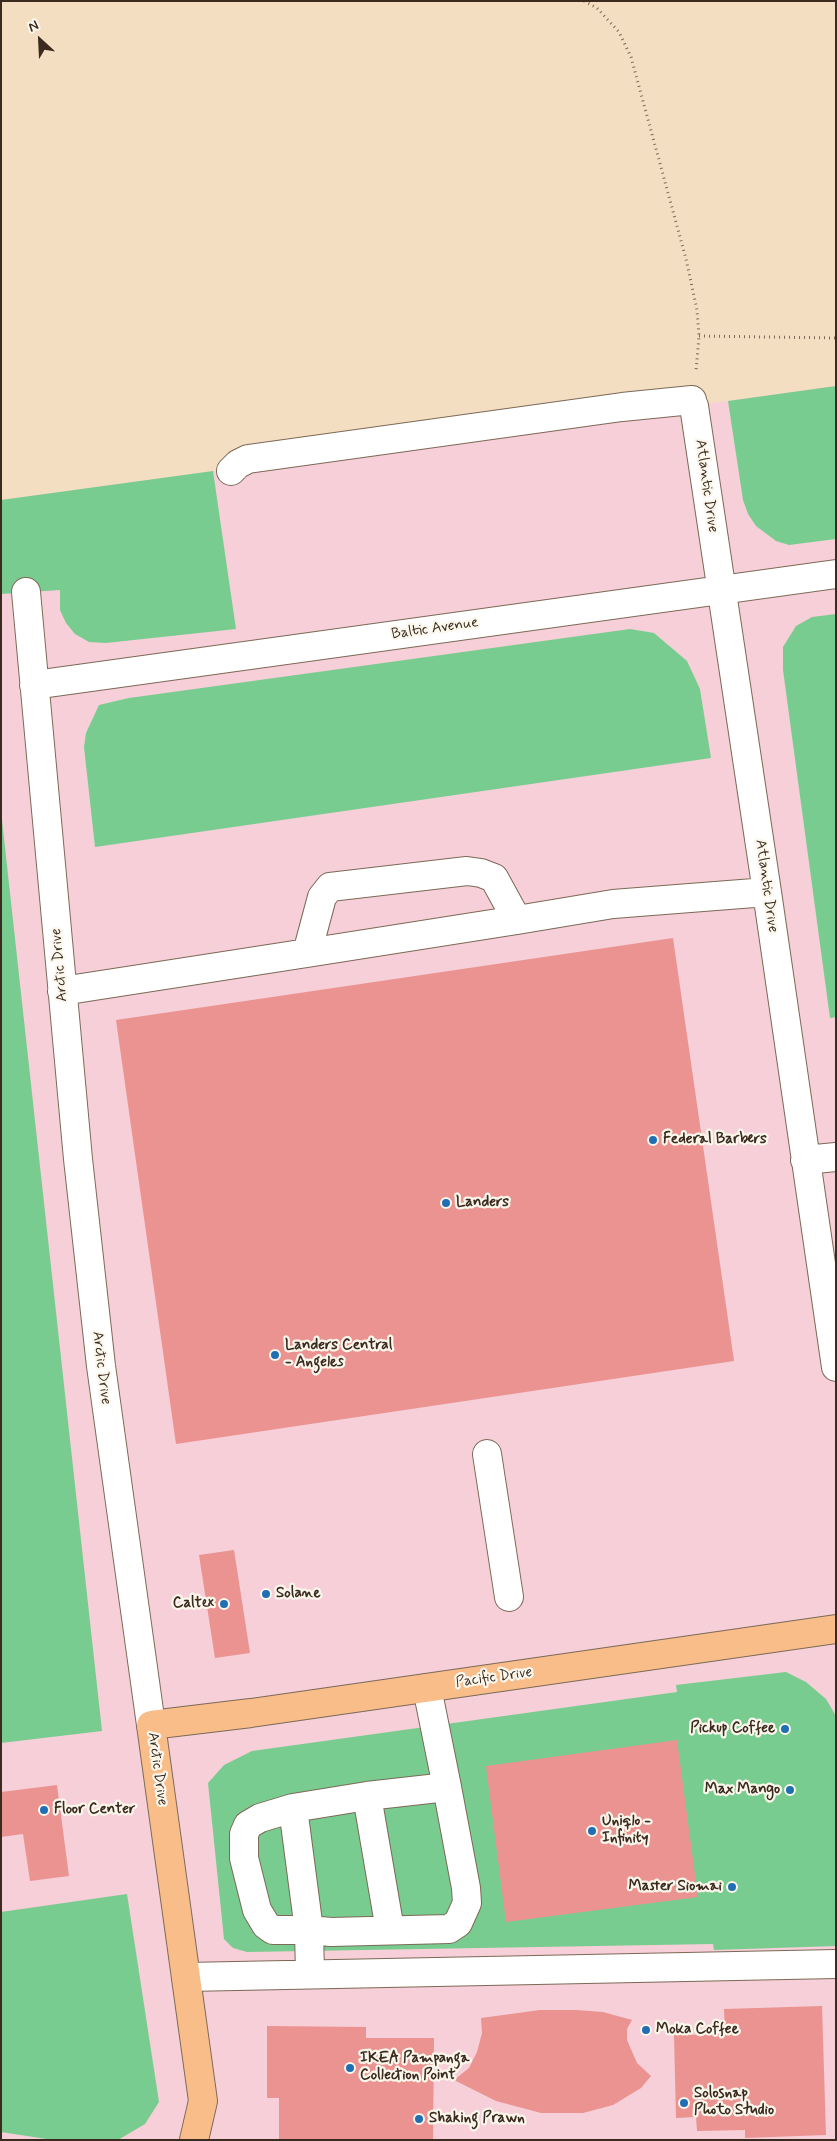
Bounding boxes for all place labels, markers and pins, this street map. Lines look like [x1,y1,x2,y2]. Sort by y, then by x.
place label: Federal Barbers [663,1131,767,1149]
marker: Federal Barbers [647,1134,659,1146]
place label: Landers [456,1194,509,1212]
marker: Landers [440,1197,452,1209]
place label: Landers Central - Angeles [285,1337,392,1372]
marker: Landers Central - Angeles [269,1349,281,1361]
place label: Solane [276,1585,320,1603]
marker: Solane [260,1588,272,1600]
place label: Caltex [173,1595,214,1613]
marker: Caltex [218,1598,230,1610]
place label: Pickup Coffee [690,1720,775,1738]
marker: Pickup Coffee [779,1723,791,1735]
place label: Max Mango [705,1781,780,1799]
marker: Max Mango [784,1784,796,1796]
place label: Floor Center [54,1801,135,1819]
marker: Floor Center [38,1804,50,1816]
place label: Uniqlo - Infinity [602,1813,651,1848]
marker: Uniqlo - Infinity [586,1825,598,1837]
place label: Master Siomai [629,1878,722,1896]
marker: Master Siomai [726,1881,738,1893]
place label: Moka Coffee [656,2021,739,2039]
marker: Moka Coffee [640,2024,652,2036]
place label: IKEA Pampanga Collection Point [360,2050,470,2085]
marker: IKEA Pampanga Collection Point [344,2062,356,2074]
place label: Solosnap Photo Studio [694,2085,774,2120]
marker: Solosnap Photo Studio [678,2097,690,2109]
place label: Shaking Prawn [429,2110,525,2128]
marker: Shaking Prawn [413,2113,425,2125]

